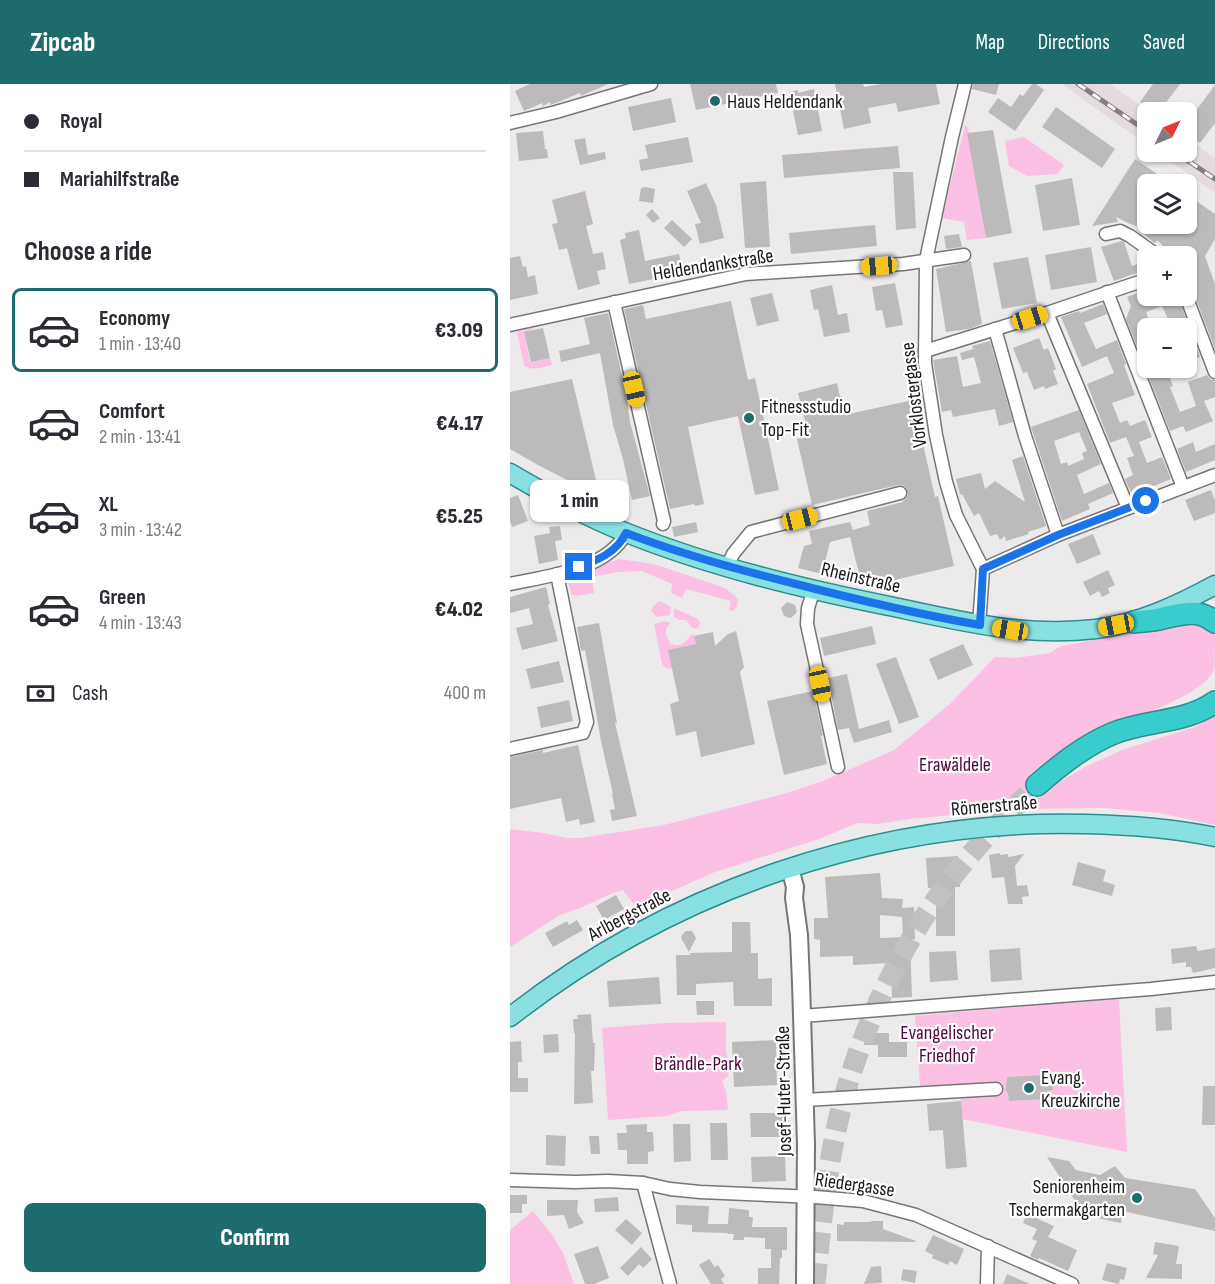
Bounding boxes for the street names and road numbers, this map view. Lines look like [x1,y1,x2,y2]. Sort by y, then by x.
street label: Heldendankstraße [651,244,775,286]
street label: Vorklostergasse [896,341,932,449]
street label: Rheinstraße [819,557,903,599]
street label: Römerstraße [950,790,1038,822]
street label: Arlbergstraße [583,883,675,947]
street label: Josef-Huter-Straße [771,1026,797,1157]
street label: Riedergasse [813,1168,896,1202]

